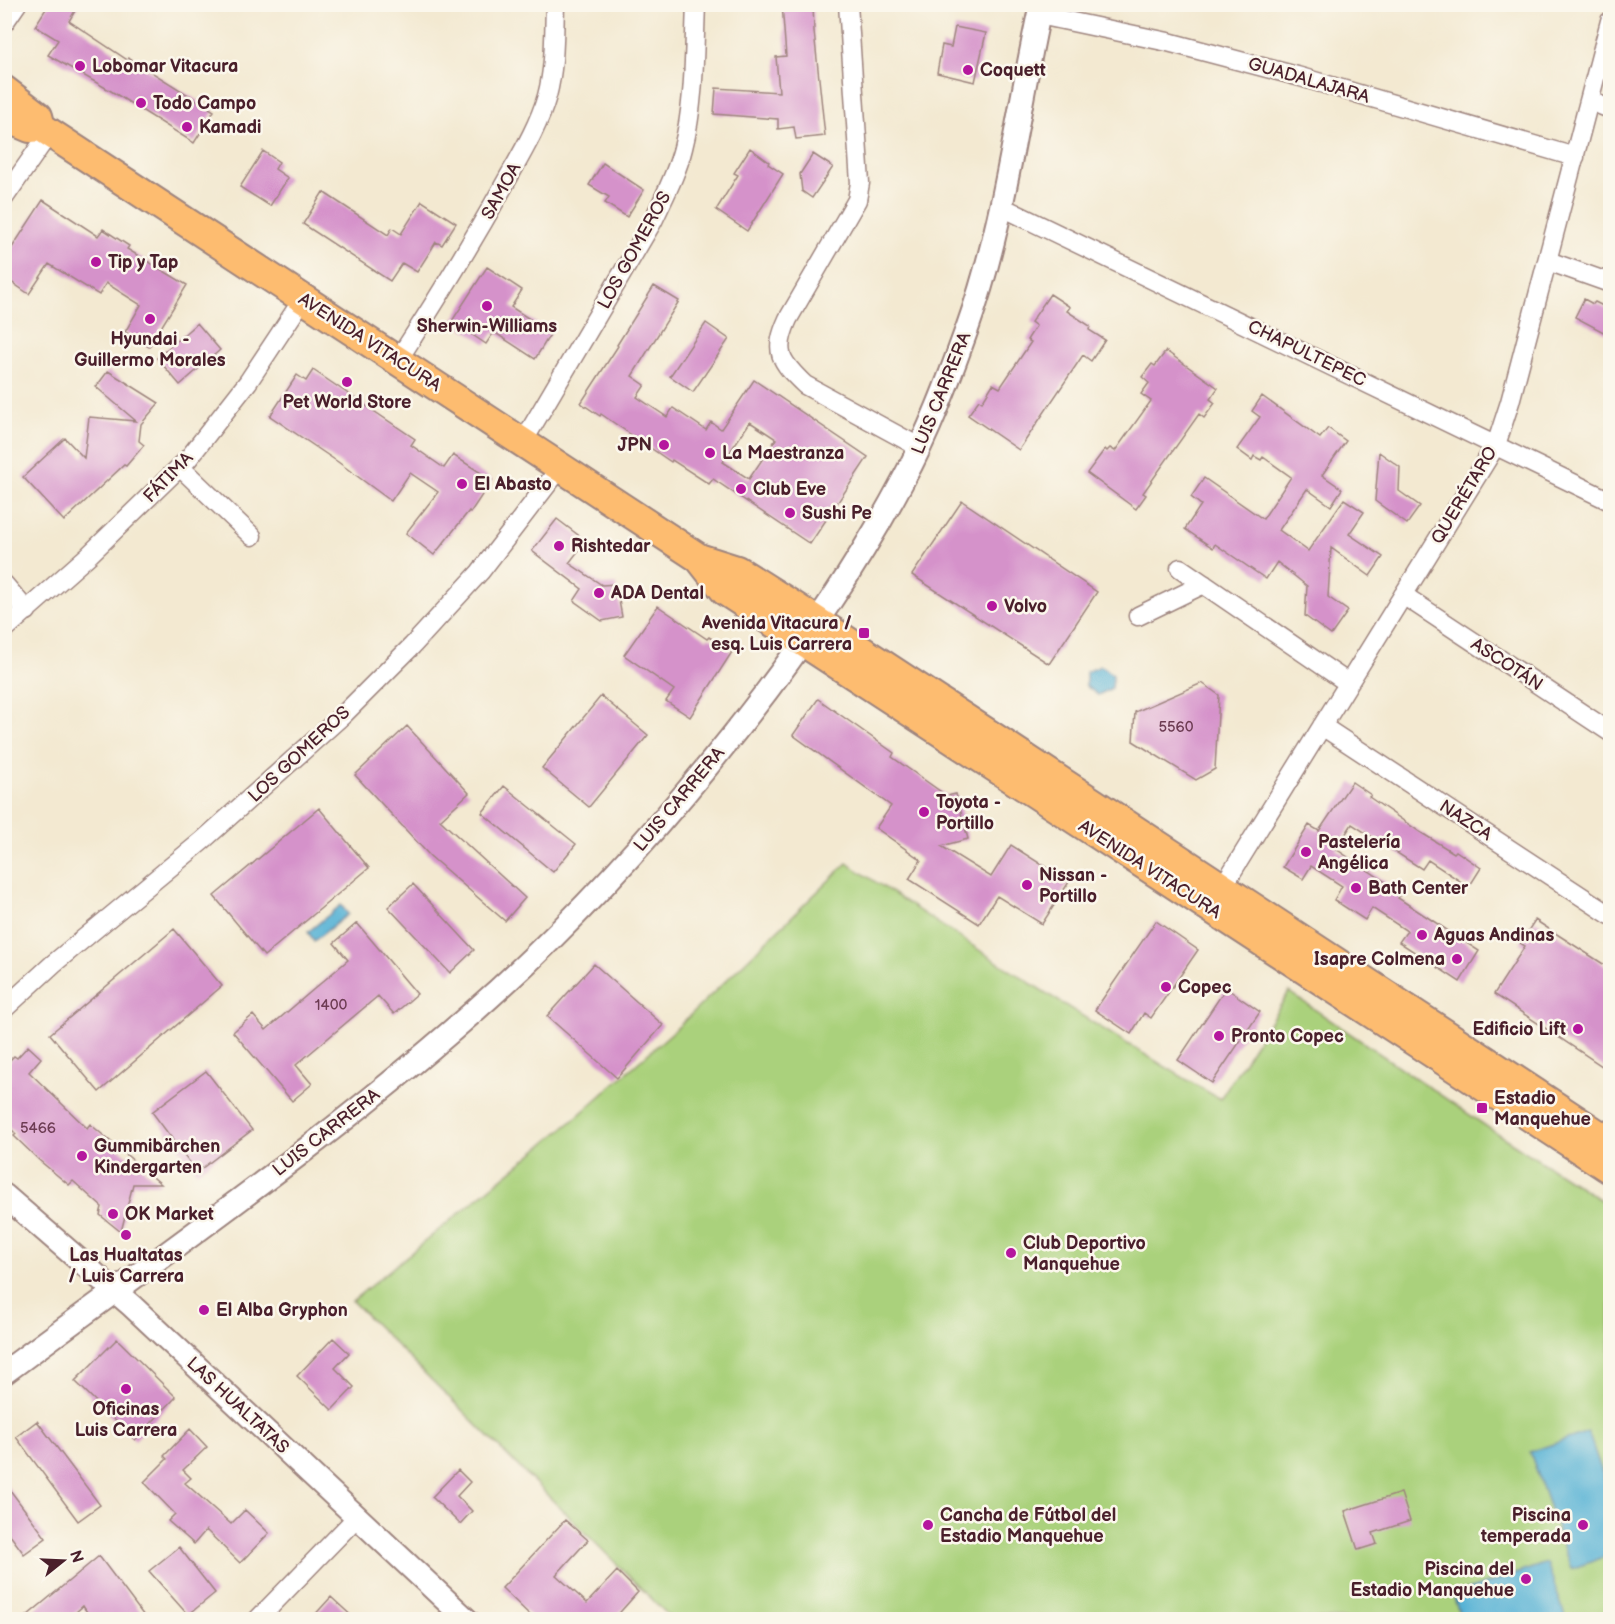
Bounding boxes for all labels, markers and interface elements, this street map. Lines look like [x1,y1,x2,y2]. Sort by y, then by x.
street label: GUADALAJARA [1246,53,1372,108]
place label: Lobomar Vitacura [92,56,238,77]
marker: Lobomar Vitacura [73,59,87,73]
place label: Coquett [980,60,1046,81]
marker: Coquett [961,63,975,77]
place label: Todo Campo [153,93,256,114]
marker: Todo Campo [134,96,148,110]
place label: Kamadi [199,117,261,138]
marker: Kamadi [180,120,194,134]
street label: SAMOA [477,159,526,223]
street label: LOS GOMEROS [593,188,675,313]
place label: Tip y Tap [108,252,178,273]
marker: Tip y Tap [89,255,103,269]
street label: AVENIDA VITACURA [295,289,445,396]
marker: Sherwin-Williams [480,299,494,313]
marker: Hyundai - Guillermo Morales [143,312,157,326]
place label: Sherwin-Williams [417,316,557,337]
street label: CHAPULTEPEC [1244,316,1369,391]
place label: Hyundai - Guillermo Morales [74,329,226,371]
street label: LUIS CARRERA [907,329,976,457]
marker: Pet World Store [340,375,354,389]
place label: Pet World Store [283,392,411,413]
place label: JPN [617,435,652,456]
marker: JPN [657,438,671,452]
street label: QUERÉTARO [1425,442,1502,548]
place label: La Maestranza [722,443,844,464]
street label: FÁTIMA [138,446,197,507]
marker: La Maestranza [703,446,717,460]
place label: El Abasto [474,474,552,495]
marker: El Abasto [455,477,469,491]
place label: Club Eve [753,479,826,500]
marker: Club Eve [734,482,748,496]
place label: Sushi Pe [802,503,872,524]
marker: Sushi Pe [783,506,797,520]
place label: Rishtedar [571,536,651,557]
marker: Rishtedar [552,539,566,553]
place label: ADA Dental [610,583,704,604]
marker: ADA Dental [592,586,606,600]
place label: Volvo [1004,596,1047,617]
marker: Volvo [985,599,999,613]
place label: Avenida Vitacura / esq. Luis Carrera [701,613,852,655]
marker: Avenida Vitacura / esq. Luis Carrera [857,626,871,640]
street label: ASCOTÁN [1467,632,1548,695]
street label: LOS GOMEROS [244,702,355,807]
house number: 5560 [1158,718,1194,737]
street label: LUIS CARRERA [630,743,729,856]
place label: Toyota - Portillo [936,792,1001,834]
street label: NAZCA [1435,796,1496,845]
marker: Toyota - Portillo [917,805,931,819]
street label: AVENIDA VITACURA [1075,816,1225,923]
place label: Pastelería Angélica [1317,832,1401,874]
marker: Pastelería Angélica [1299,845,1313,859]
place label: Nissan - Portillo [1039,865,1107,907]
marker: Nissan - Portillo [1020,878,1034,892]
place label: Bath Center [1368,878,1469,899]
marker: Bath Center [1349,881,1363,895]
place label: Aguas Andinas [1433,925,1554,946]
marker: Aguas Andinas [1415,928,1429,942]
place label: Isapre Colmena [1314,949,1445,970]
marker: Isapre Colmena [1450,952,1464,966]
place label: Copec [1178,977,1232,998]
marker: Copec [1159,980,1173,994]
house number: 1400 [315,996,347,1015]
place label: Edificio Lift [1472,1019,1566,1040]
marker: Edificio Lift [1571,1022,1585,1036]
place label: Pronto Copec [1231,1026,1344,1047]
marker: Pronto Copec [1212,1029,1226,1043]
street label: LUIS CARRERA [269,1084,384,1181]
place label: Estadio Manquehue [1494,1088,1591,1130]
marker: Estadio Manquehue [1475,1101,1489,1115]
house number: 5466 [20,1119,56,1138]
place label: Gummibärchen Kindergarten [94,1136,220,1178]
marker: Gummibärchen Kindergarten [75,1149,89,1163]
place label: OK Market [125,1204,214,1225]
marker: OK Market [106,1207,120,1221]
marker: Las Hualtatas / Luis Carrera [119,1228,133,1242]
place label: Club Deportivo Manquehue [1023,1233,1146,1275]
place label: Las Hualtatas / Luis Carrera [68,1245,184,1287]
marker: Club Deportivo Manquehue [1004,1246,1018,1260]
place label: El Alba Gryphon [216,1300,348,1321]
marker: El Alba Gryphon [197,1303,211,1317]
street label: LAS HUALTATAS [182,1353,293,1458]
marker: Oficinas Luis Carrera [119,1382,133,1396]
place label: Oficinas Luis Carrera [75,1399,177,1441]
place label: Cancha de Fútbol del Estadio Manquehue [940,1505,1116,1547]
place label: Piscina temperada [1480,1505,1571,1547]
marker: Cancha de Fútbol del Estadio Manquehue [921,1518,935,1532]
marker: Piscina temperada [1576,1518,1590,1532]
north arrow [33,1531,93,1591]
text: N [65,1548,87,1565]
place label: Piscina del Estadio Manquehue [1350,1559,1514,1601]
marker: Piscina del Estadio Manquehue [1519,1572,1533,1586]

